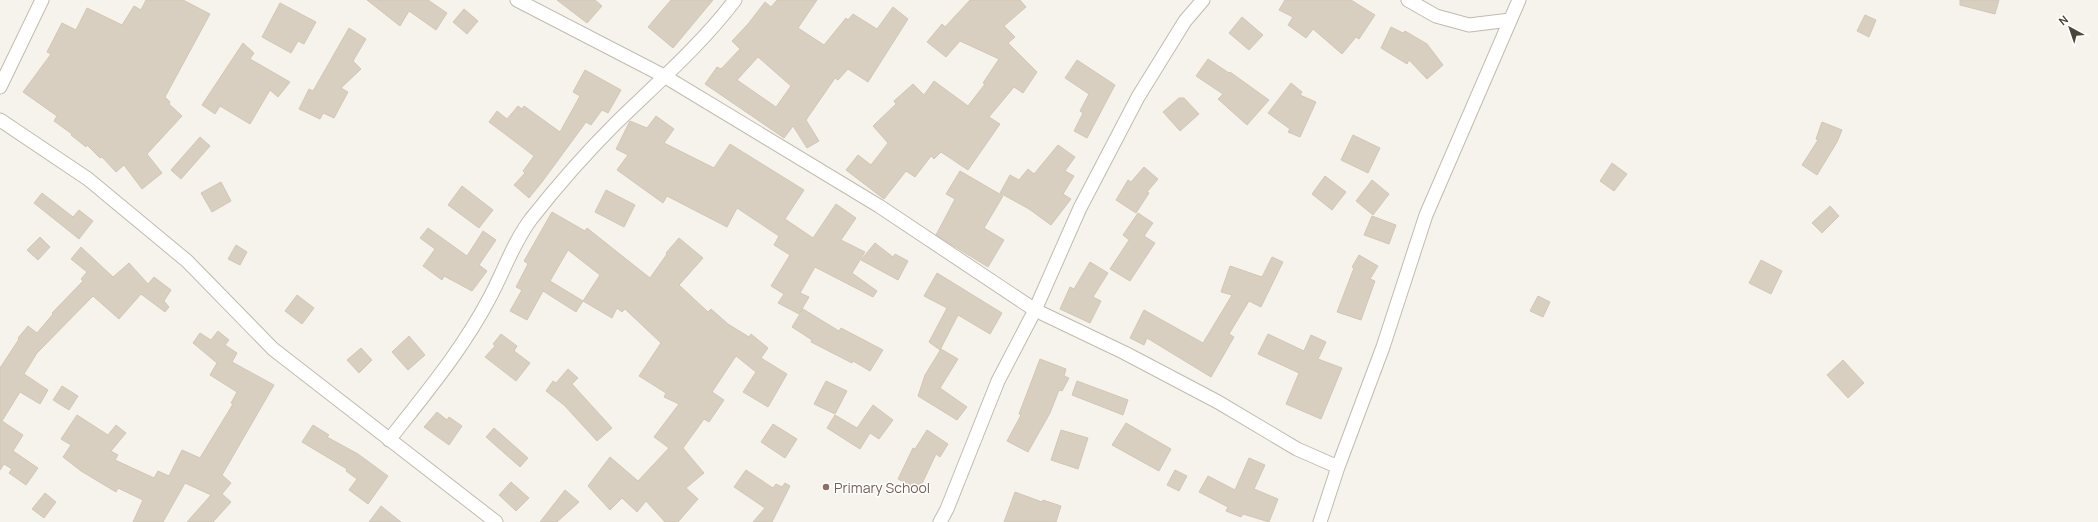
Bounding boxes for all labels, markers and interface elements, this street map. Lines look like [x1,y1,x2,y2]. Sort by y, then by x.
north arrow [2050,8,2090,48]
text: N [2055,12,2071,28]
place label: Primary School [834,478,930,497]
marker: Primary School [821,482,831,492]

